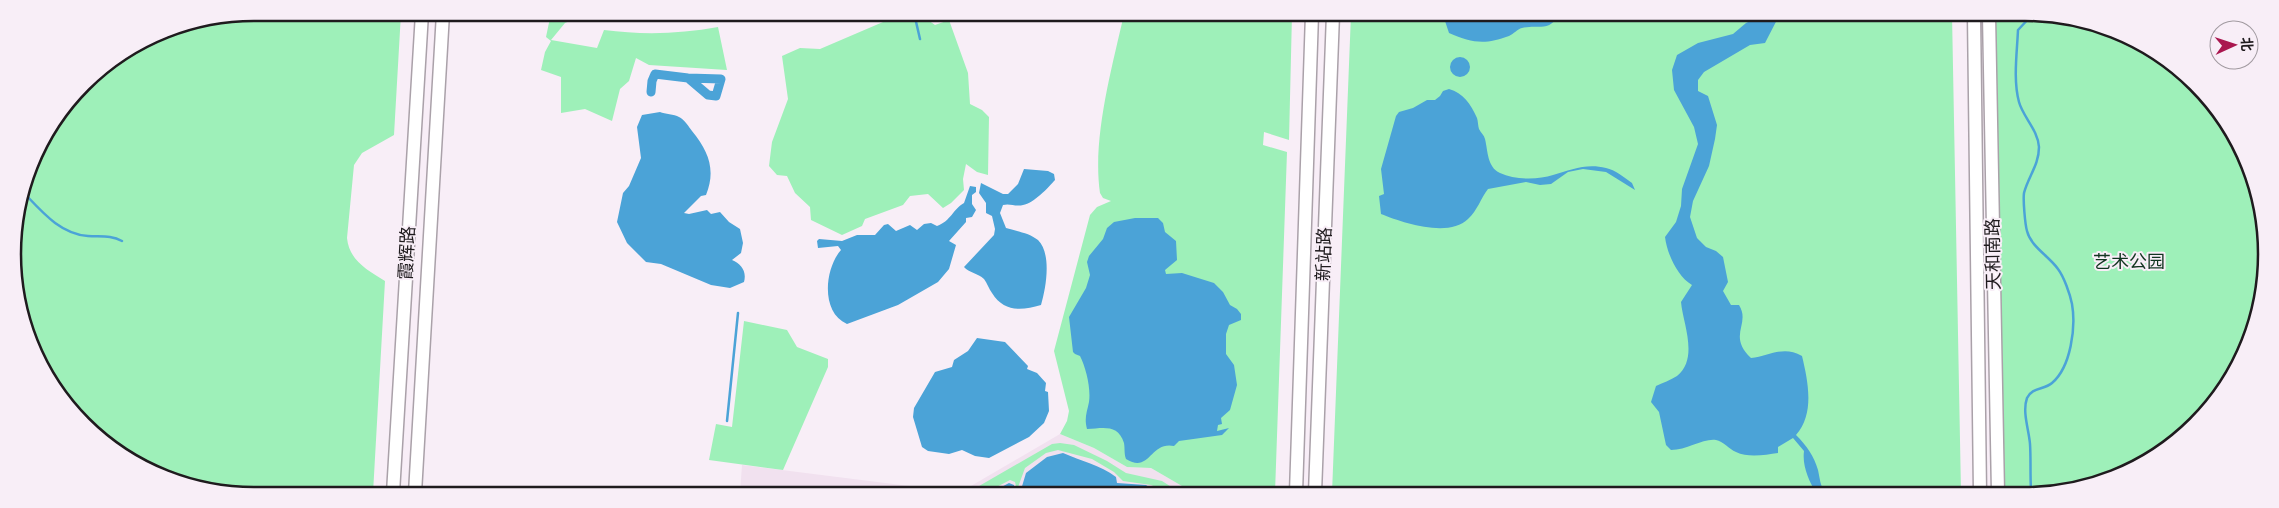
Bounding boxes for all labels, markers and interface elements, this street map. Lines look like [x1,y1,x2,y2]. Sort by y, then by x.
north arrow [2209,20,2259,70]
text: 北 [2238,37,2256,52]
street label: 天和南路 [1980,218,2005,290]
street label: 霞辉路 [394,225,419,281]
street label: 新站路 [1311,227,1336,281]
park label: 艺术公园 [2093,250,2165,273]

